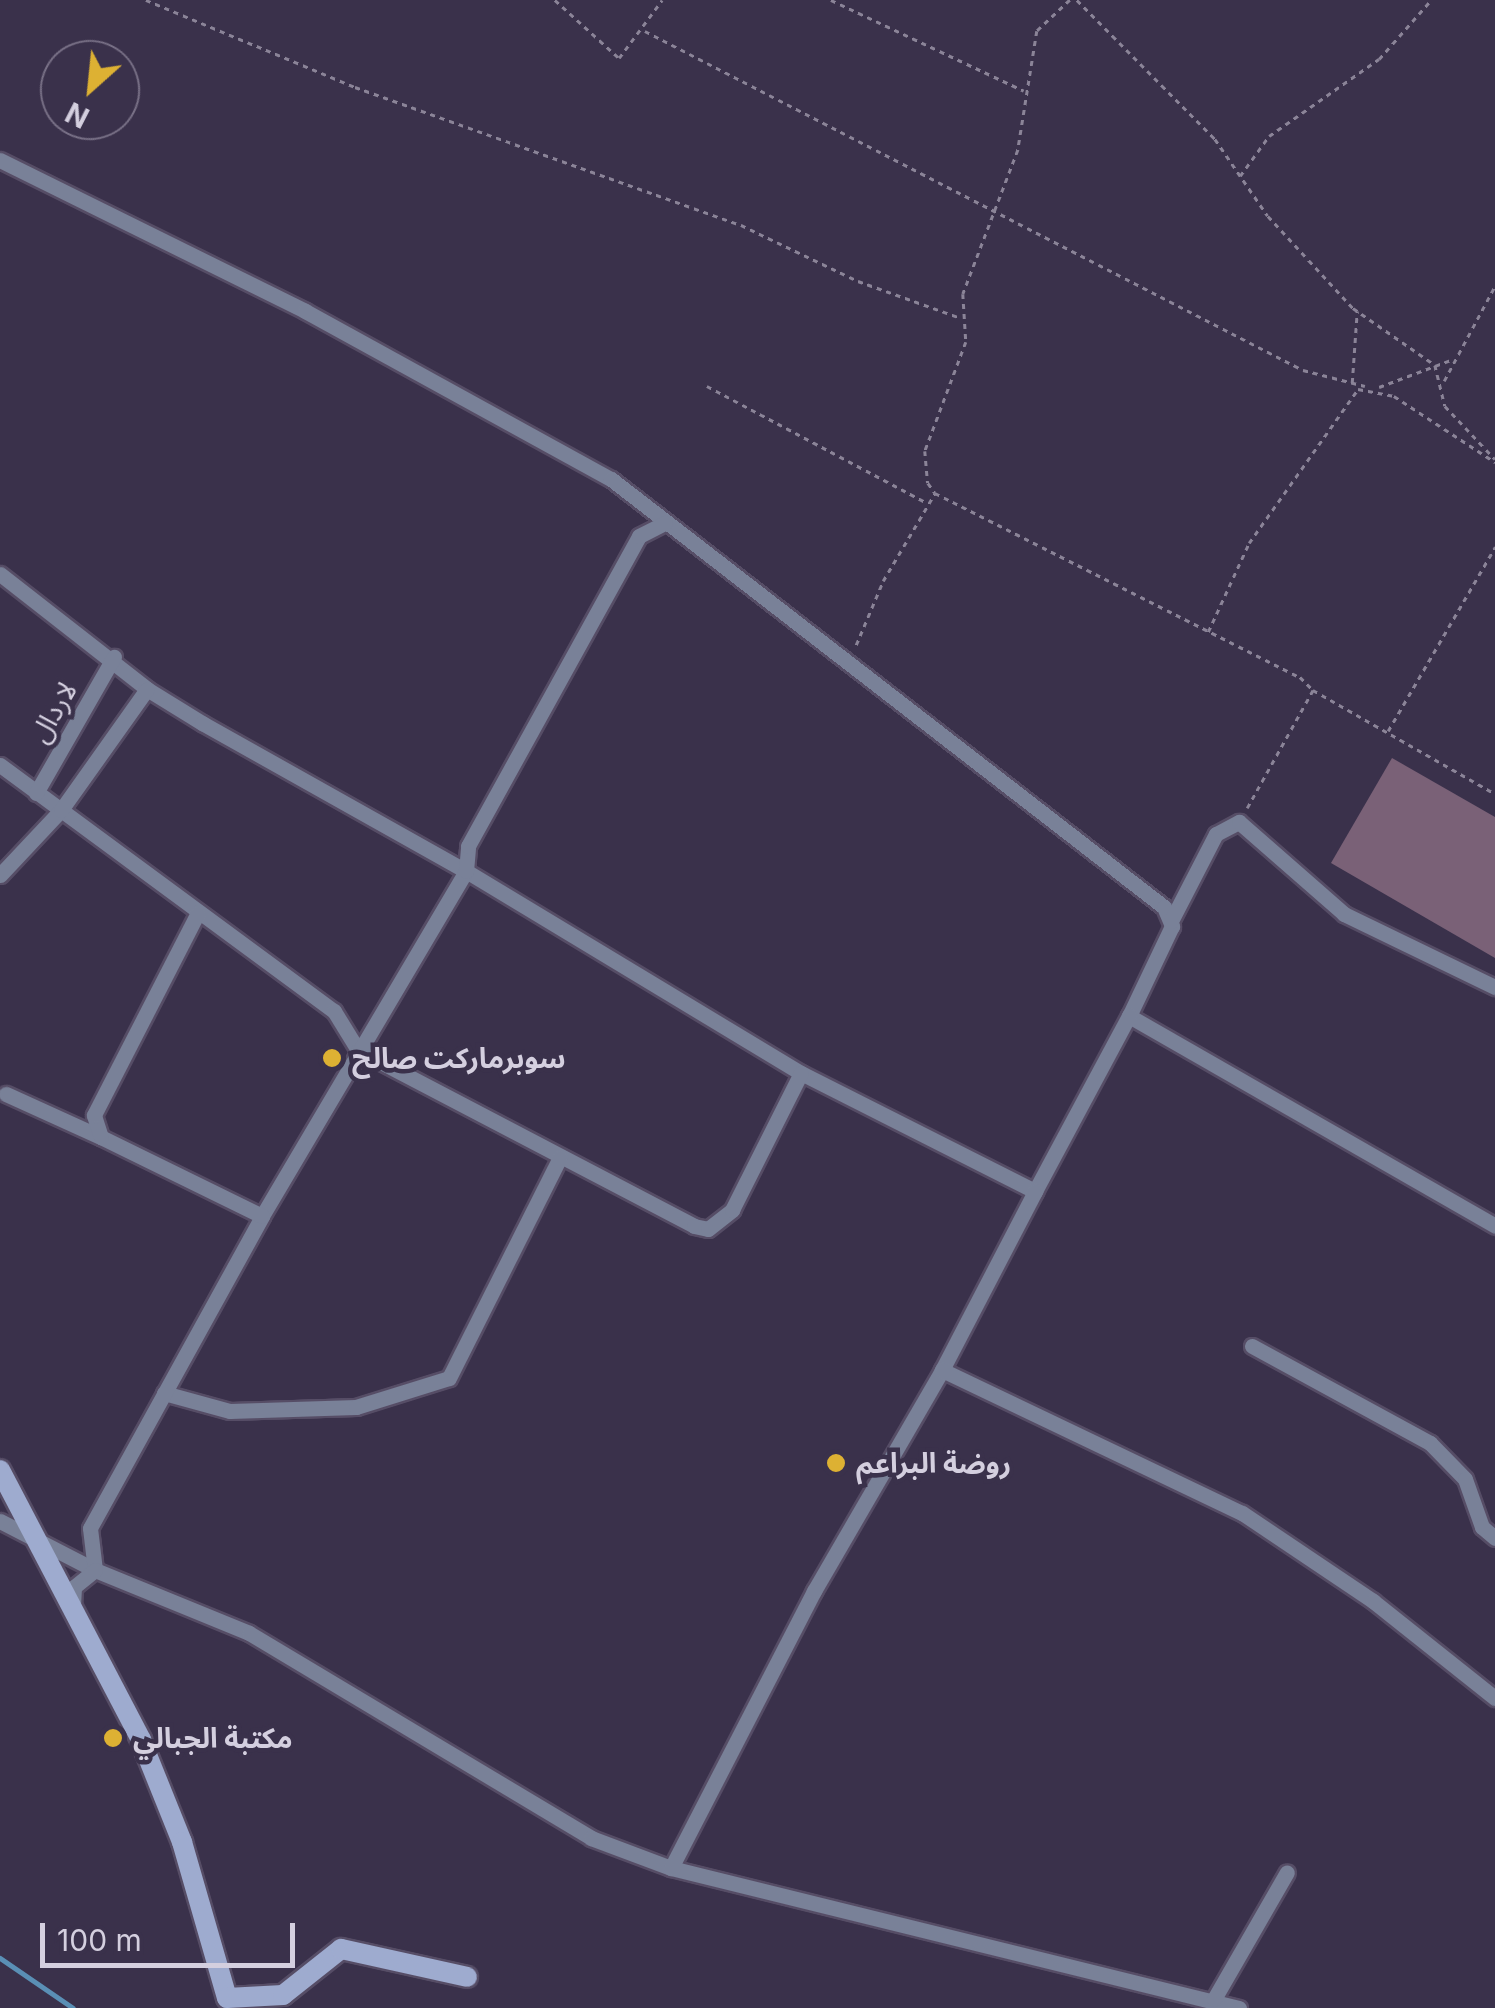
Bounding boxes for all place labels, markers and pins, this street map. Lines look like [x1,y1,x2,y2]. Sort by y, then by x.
place label: سوبرماركت صالح [352,1041,566,1075]
marker: سوبرماركت صالح [321,1047,343,1069]
place label: روضة البراعم [856,1446,1011,1480]
marker: روضة البراعم [825,1452,847,1474]
place label: مكتبة الجبالي [133,1721,293,1755]
marker: مكتبة الجبالي [102,1727,124,1749]

